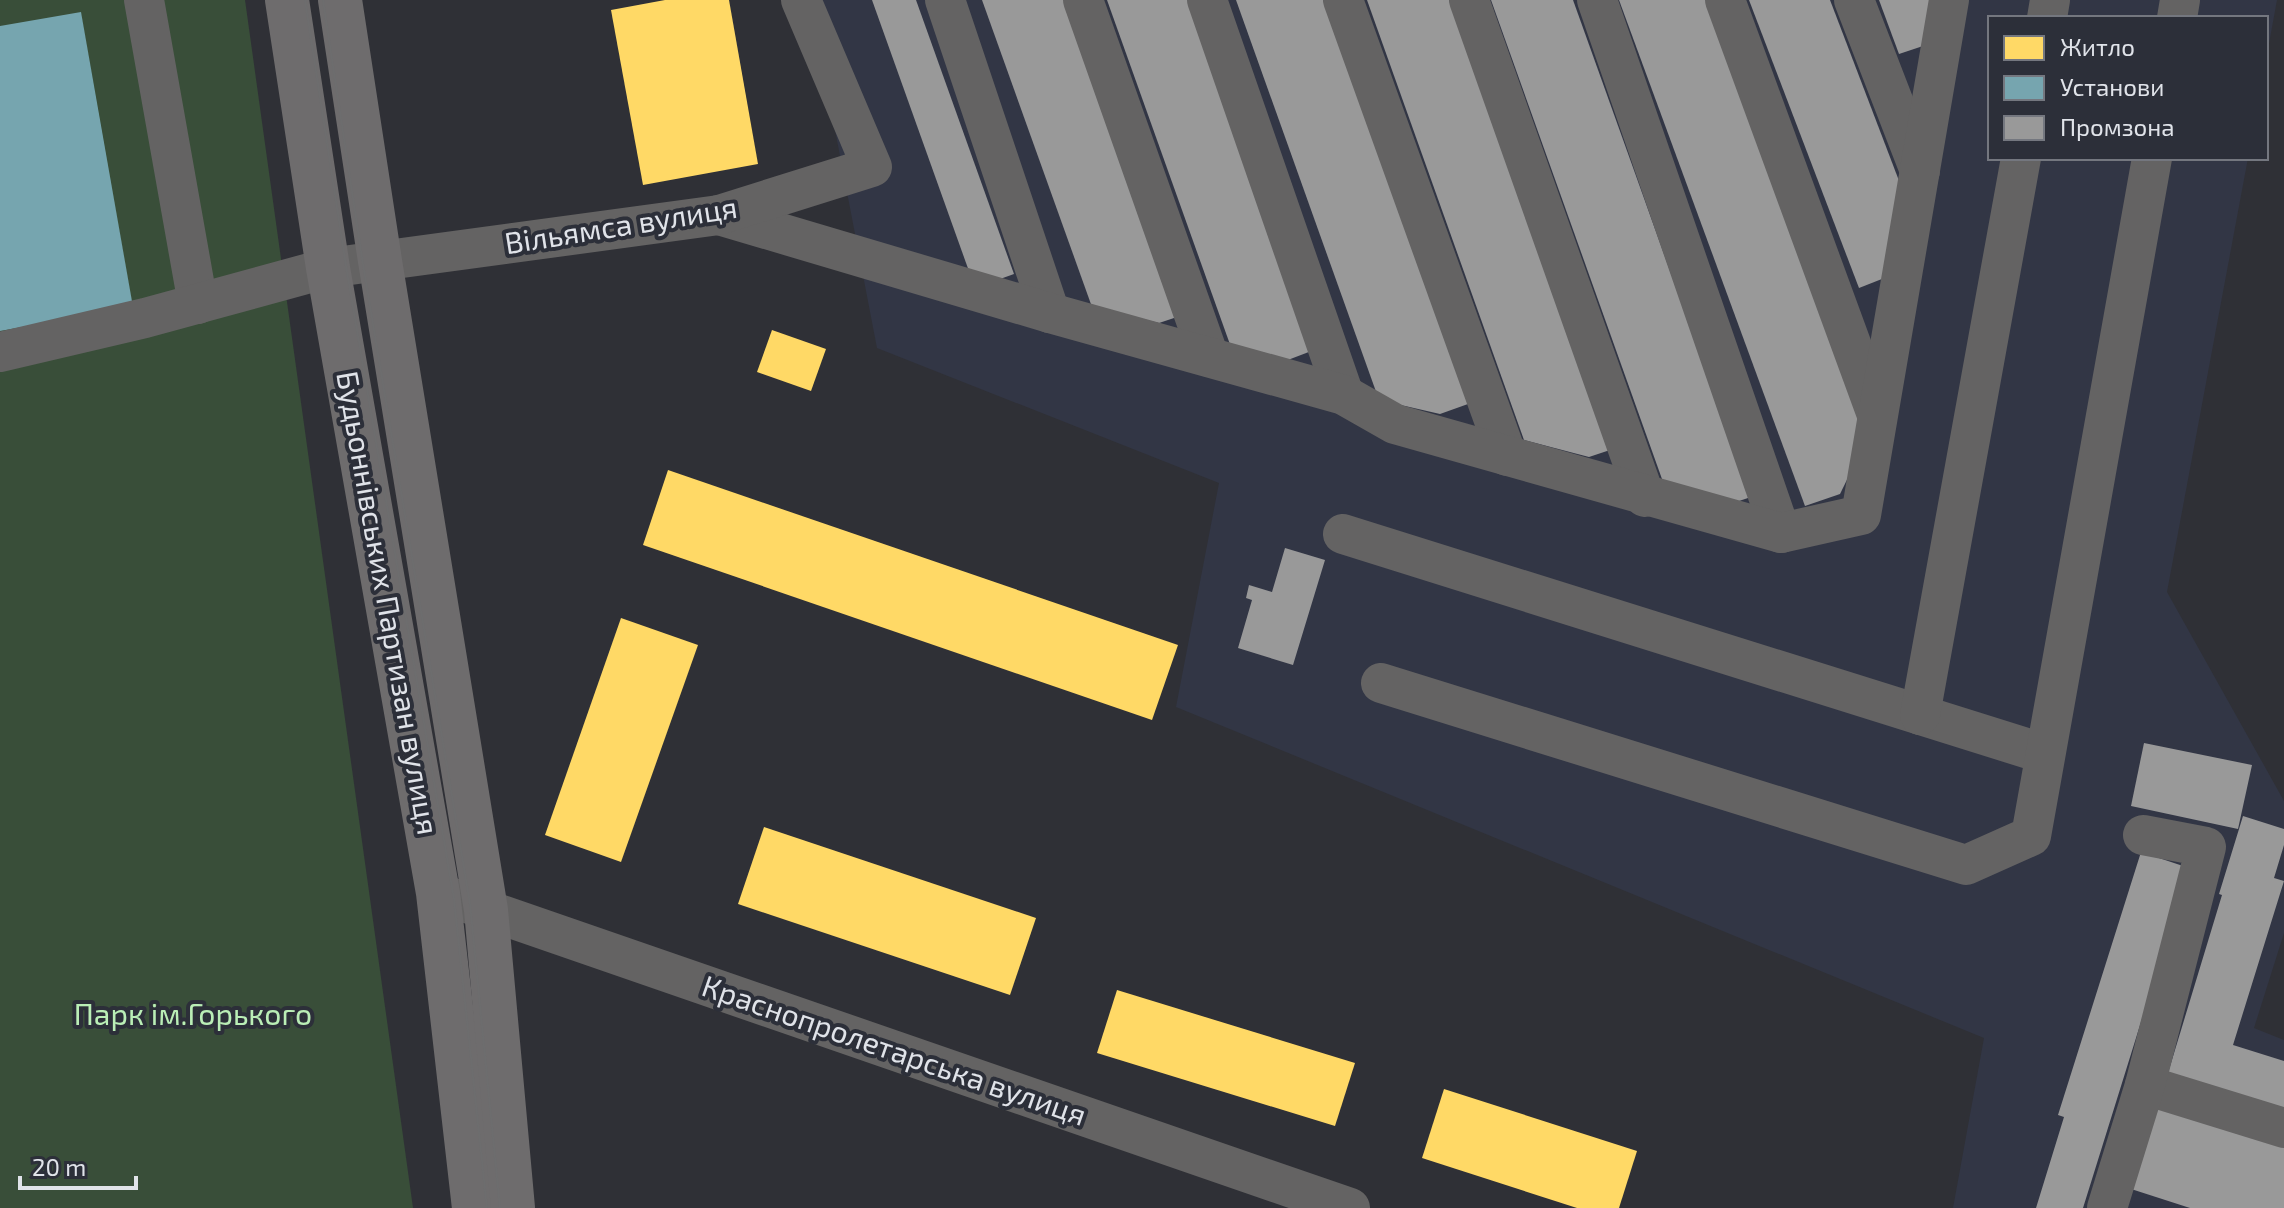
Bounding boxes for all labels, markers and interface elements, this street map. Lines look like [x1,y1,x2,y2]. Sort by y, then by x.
legend [1988,16,2268,160]
text: Житло [2060,32,2135,61]
text: Установи [2060,72,2164,101]
text: Промзона [2060,112,2175,141]
street label: Вільямса вулиця [502,188,740,261]
street label: Будьоннівських Партизан вулиця [329,368,448,838]
street label: Краснопролетарська вулиця [698,966,1091,1133]
park label: Парк iм.Горького [74,995,312,1031]
scale bar [20,1140,136,1190]
text: 20 m [32,1152,86,1181]

